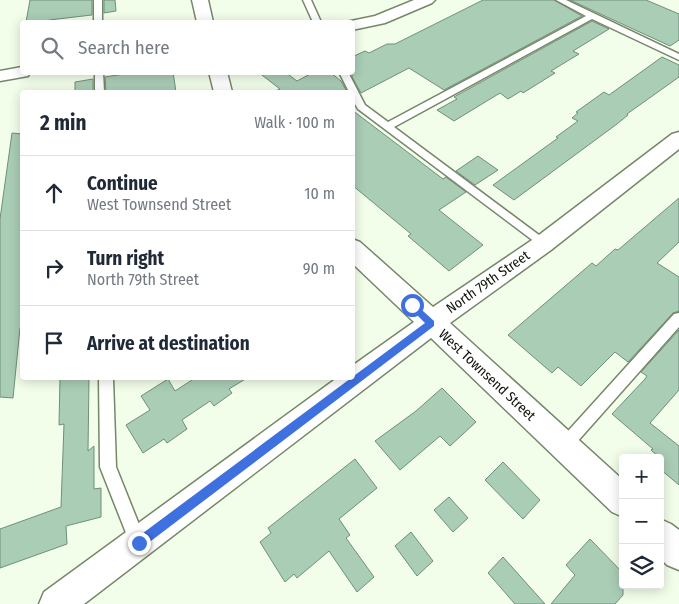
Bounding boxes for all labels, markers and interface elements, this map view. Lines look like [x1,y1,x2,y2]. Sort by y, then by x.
search box [20,20,355,75]
icon: search [38,34,66,62]
text: Search here [78,36,170,59]
text: 2 min [40,110,87,136]
text: Walk · 100 m [254,113,335,132]
text: Continue [87,172,158,195]
icon: ahead [40,179,68,207]
text: 10 m [304,184,335,203]
text: West Townsend Street [87,195,231,214]
text: Turn right [87,247,164,270]
street label: North 79th Street [443,247,533,317]
icon: right [40,254,68,282]
text: 90 m [303,259,335,278]
text: North 79th Street [87,270,199,289]
route start [401,294,424,317]
street label: West Townsend Street [435,326,539,425]
icon: arrive [40,329,68,357]
text: Arrive at destination [87,332,250,355]
map controls [619,454,664,589]
button: + [619,454,664,499]
button: − [619,499,664,544]
route end [128,532,151,555]
button: layers [619,544,664,589]

